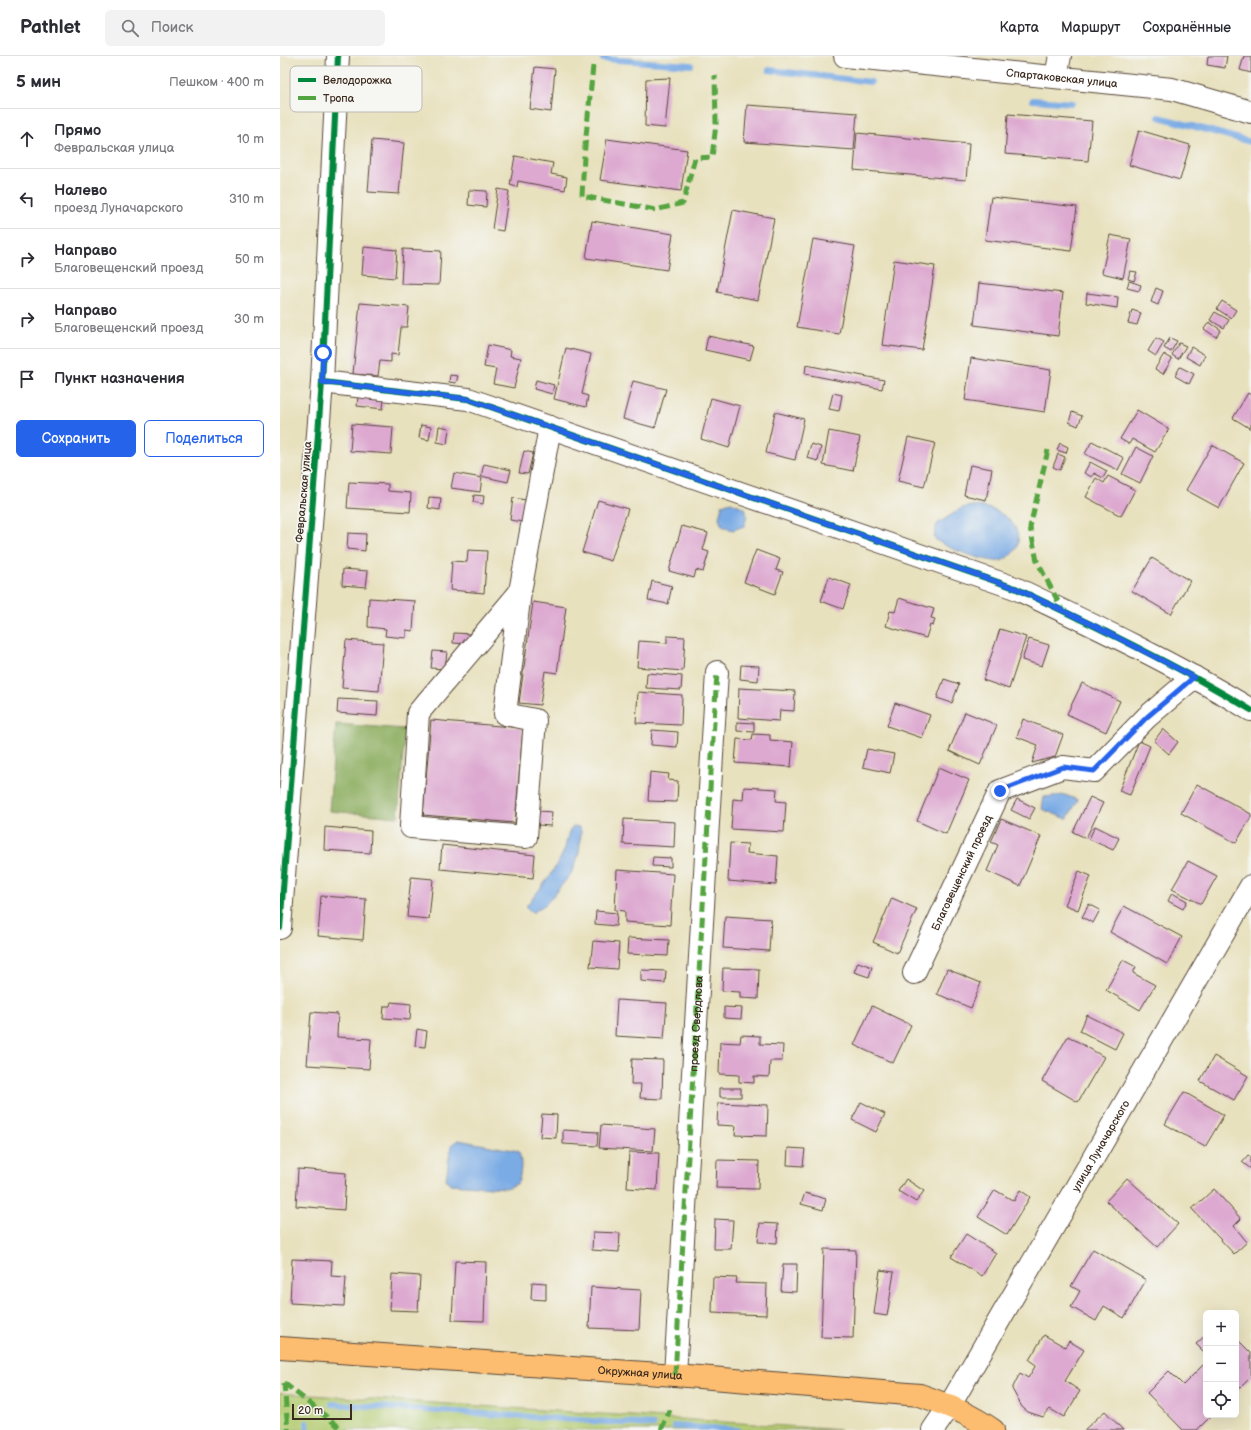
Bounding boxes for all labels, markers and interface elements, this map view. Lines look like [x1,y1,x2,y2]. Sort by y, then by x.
search box [105,10,385,46]
text: Pathlet [20,16,81,39]
icon: search [119,17,141,39]
text: Поиск [151,18,194,37]
text: Карта [1000,19,1039,36]
text: Маршрут [1061,19,1121,36]
text: Сохранённые [1143,19,1231,36]
legend [290,66,422,112]
street label: Спартаковская улица [1005,66,1119,91]
text: 5 мин [16,72,61,92]
text: Пешком · 400 m [169,74,264,90]
text: Велодорожка [323,74,392,87]
text: Тропа [323,92,355,105]
text: Прямо [54,121,101,140]
icon: ahead [16,128,38,150]
text: 10 m [237,131,264,147]
text: Февральская улица [54,140,174,156]
text: Налево [54,181,107,200]
icon: left [16,188,38,210]
text: 310 m [229,191,264,207]
text: проезд Луначарского [54,200,183,216]
text: Направо [54,241,117,260]
icon: right [16,248,38,270]
text: 50 m [235,251,264,267]
text: Благовещенский проезд [54,260,203,276]
text: Направо [54,301,117,320]
icon: right [16,308,38,330]
text: 30 m [234,311,264,327]
text: Благовещенский проезд [54,320,203,336]
route start [314,344,332,362]
icon: arrive [16,368,38,390]
text: Пункт назначения [54,369,185,388]
button: Сохранить [16,420,136,457]
button: Поделиться [144,420,264,457]
street label: Февральская улица [293,440,314,543]
route end [991,782,1009,800]
street label: Благовещенский проезд [929,813,995,933]
street label: проезд Свердлова [687,975,706,1072]
street label: улица Луначарского [1069,1098,1132,1194]
map controls [1203,1310,1239,1418]
button: + [1203,1310,1239,1346]
button: − [1203,1346,1239,1382]
street label: Окружная улица [597,1364,684,1383]
button: locate [1203,1382,1239,1418]
scale bar [292,1402,352,1421]
text: 20 m [298,1404,323,1417]

